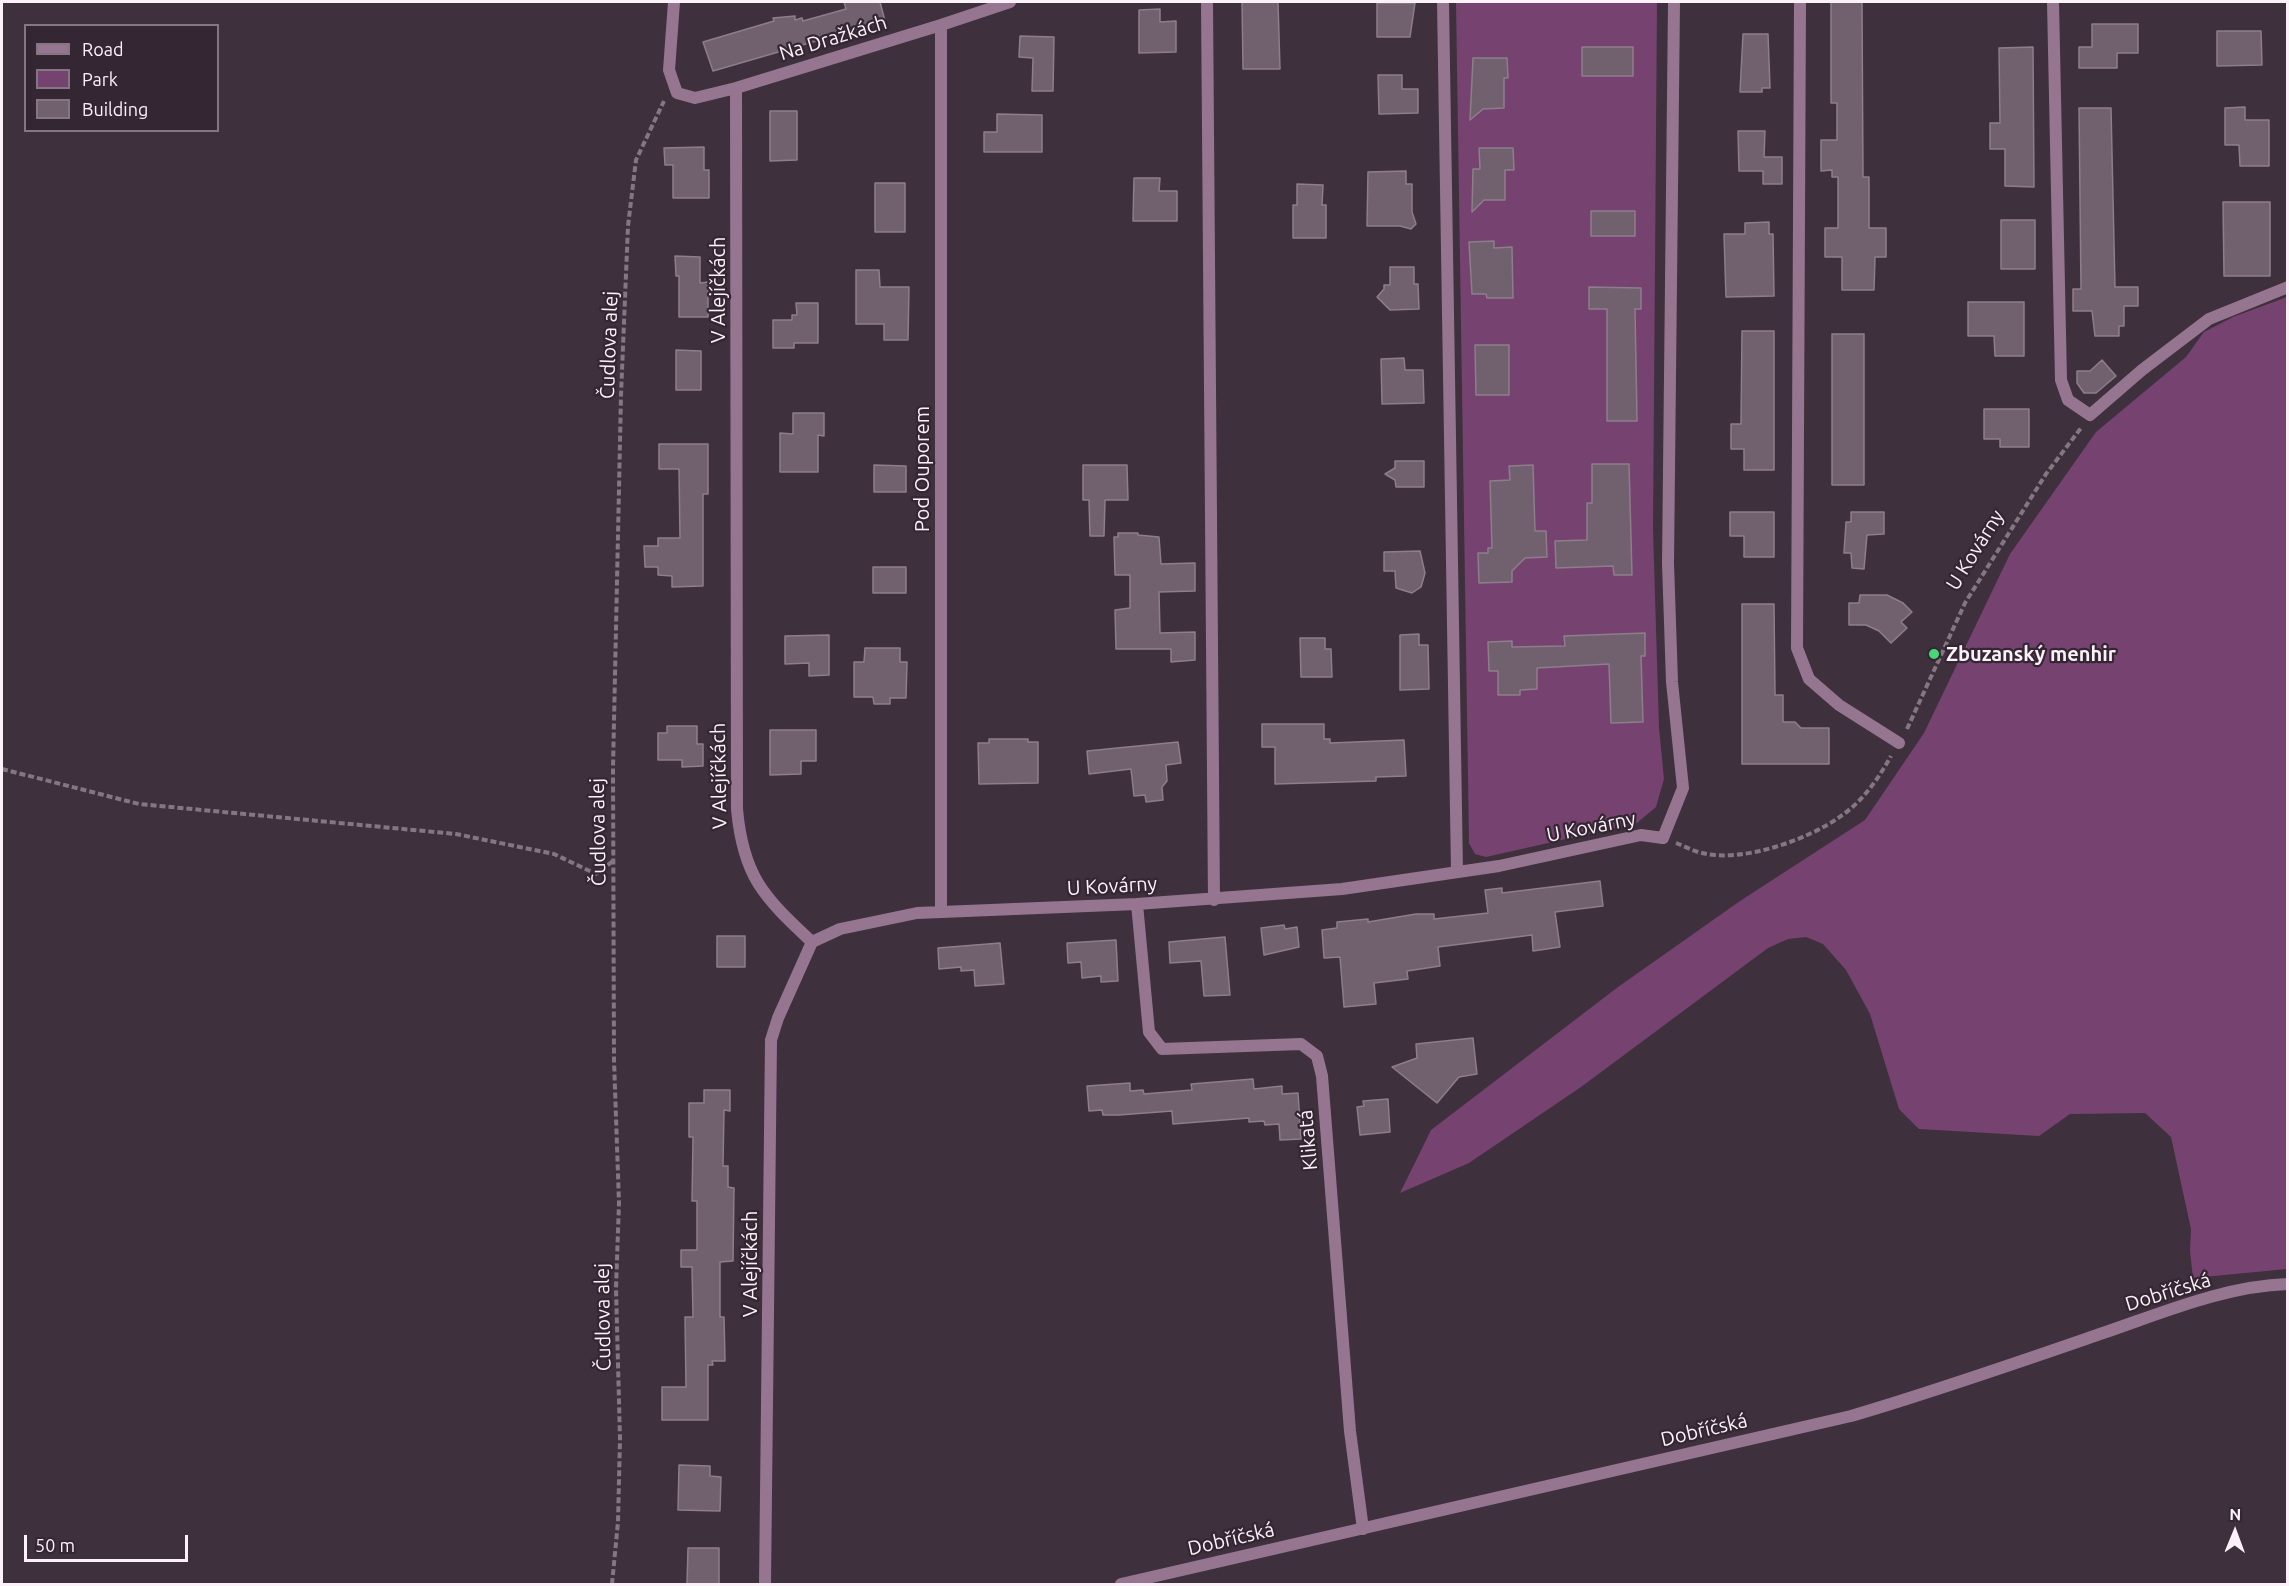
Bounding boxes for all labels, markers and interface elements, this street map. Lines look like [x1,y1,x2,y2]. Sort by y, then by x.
street label: Na Dražkách [776,10,890,66]
legend [24,24,219,132]
text: Road [82,39,124,59]
text: Park [82,69,118,89]
text: Building [82,99,148,119]
street label: V Alejíčkách [706,237,730,343]
street label: Čudlova alej [595,291,623,399]
street label: Pod Ouporem [910,406,934,532]
street label: U Kovárny [1941,505,2009,595]
place label: Zbuzanský menhir [1946,642,2116,666]
marker: Zbuzanský menhir [1927,647,1941,661]
street label: V Alejíčkách [706,722,732,830]
street label: Čudlova alej [585,778,611,886]
street label: U Kovárny [1544,807,1638,847]
street label: U Kovárny [1066,872,1158,900]
street label: Klikatá [1293,1109,1323,1171]
street label: V Alejíčkách [738,1211,762,1317]
street label: Čudlova alej [590,1263,616,1371]
street label: Dobříčská [2122,1268,2214,1316]
street label: Dobříčská [1658,1408,1750,1452]
north arrow [2205,1502,2265,1562]
text: N [2229,1505,2241,1523]
street label: Dobříčská [1185,1517,1277,1561]
scale bar [27,1523,190,1561]
text: 50 m [35,1535,75,1555]

